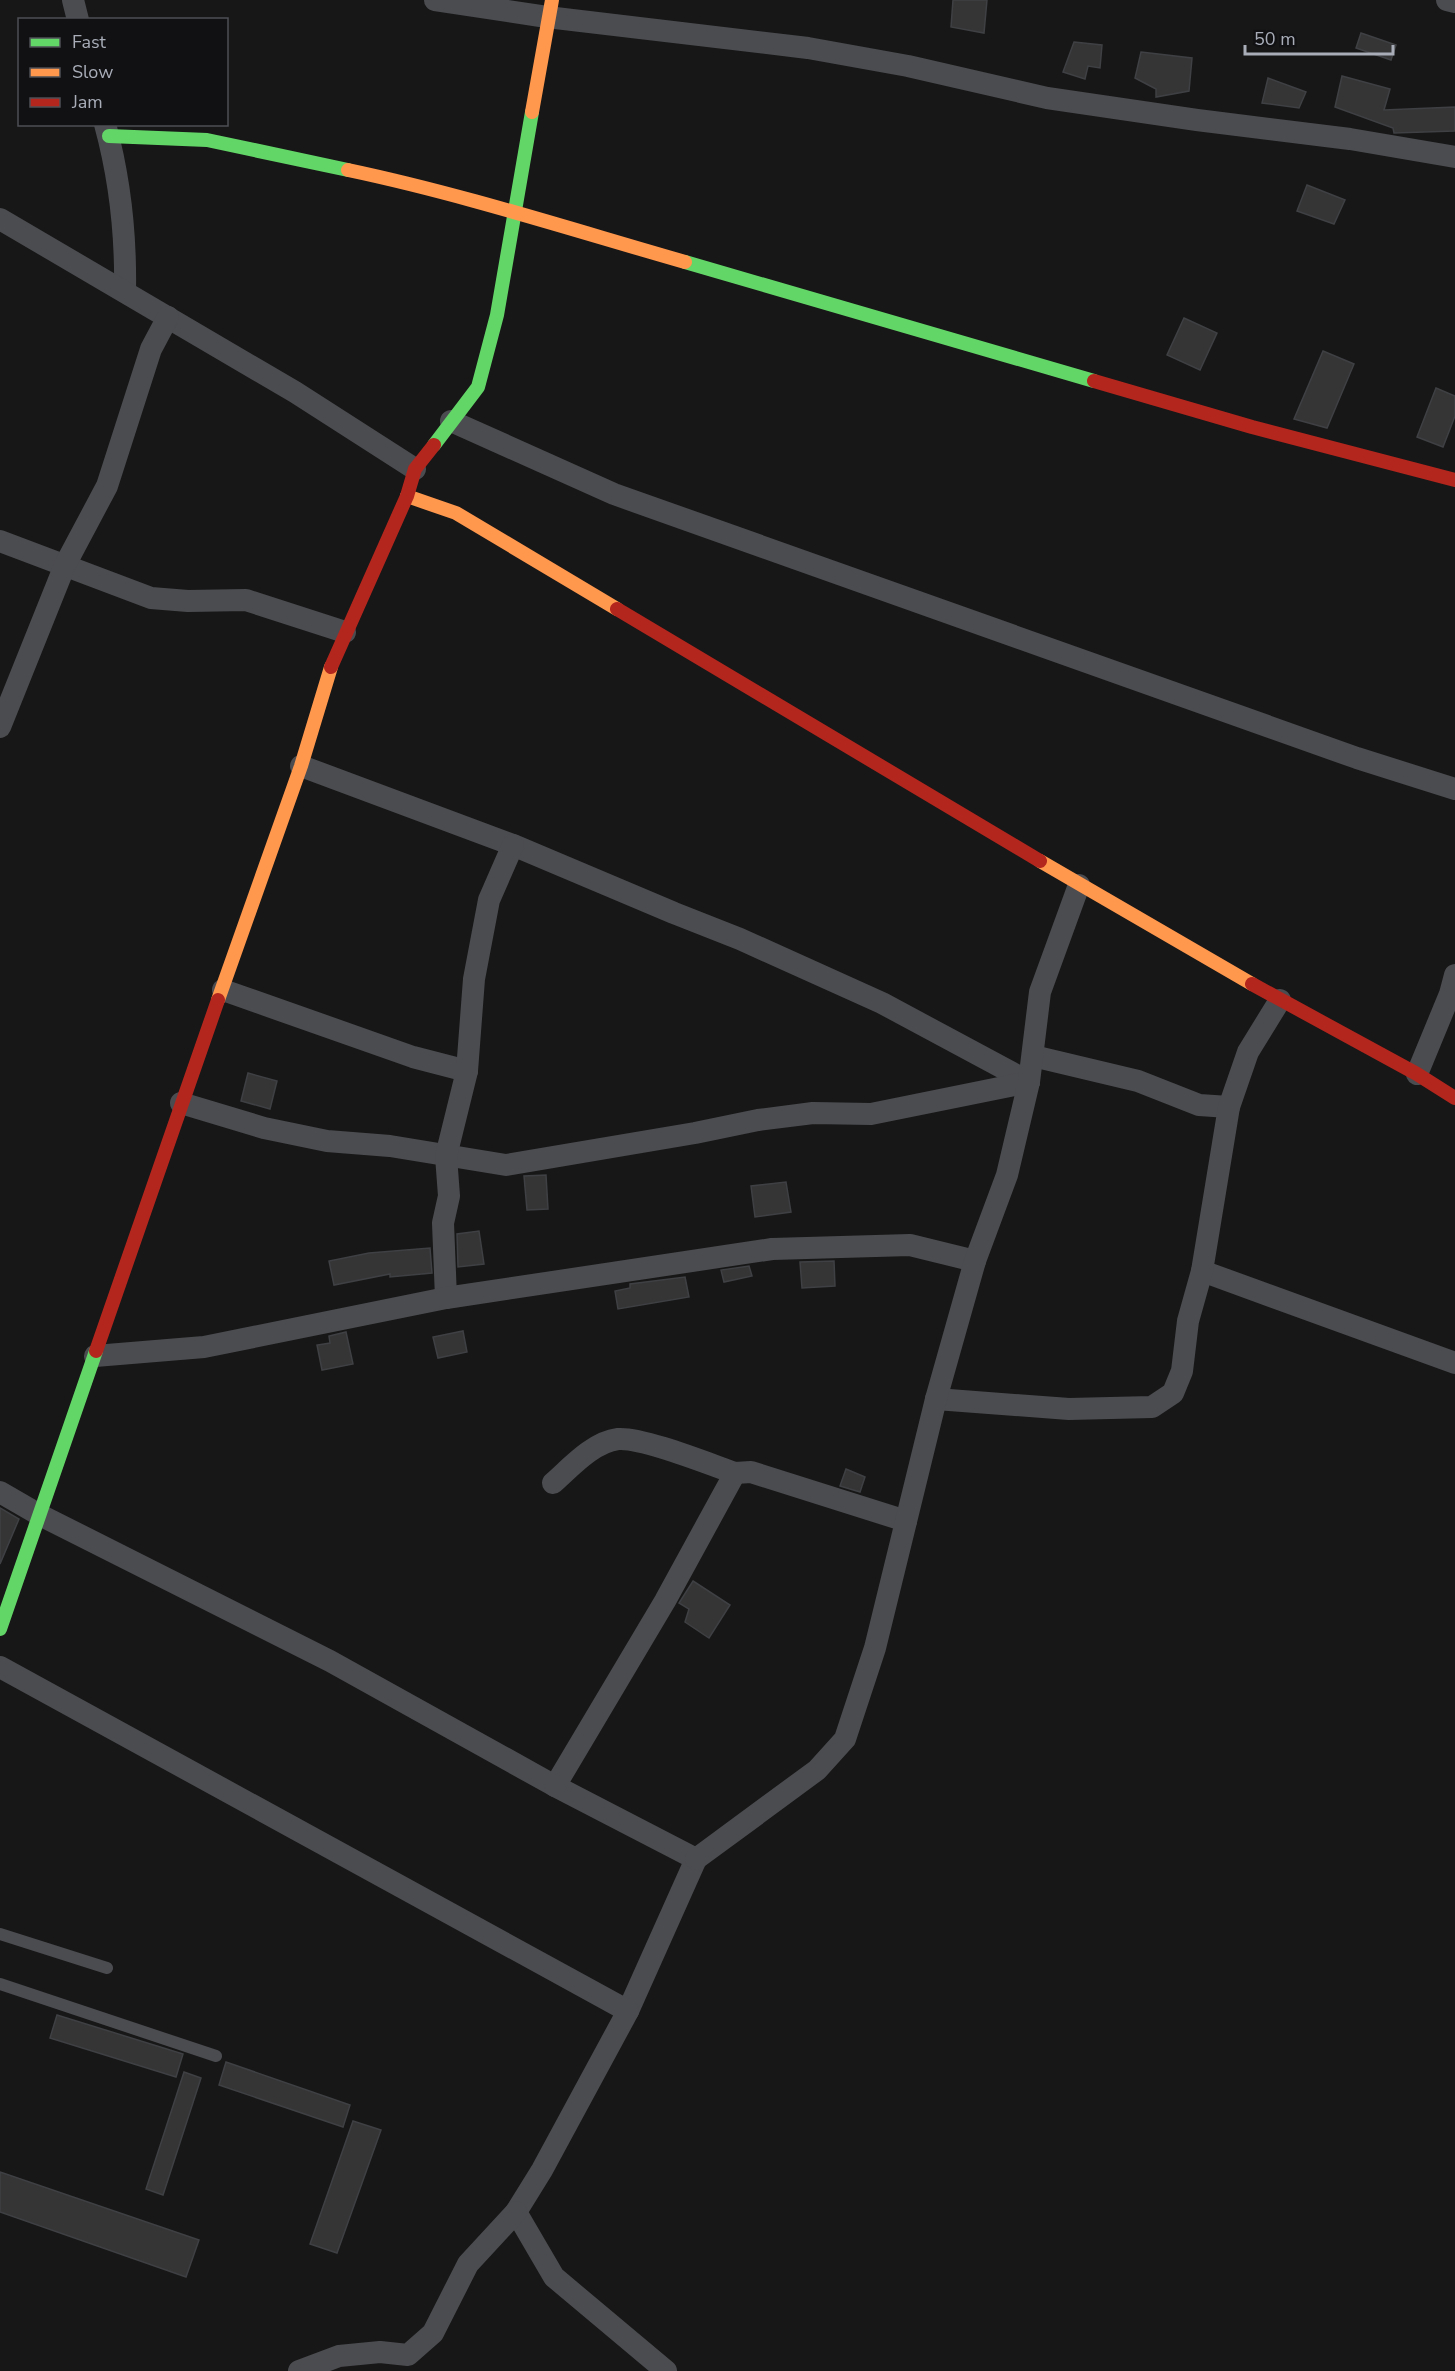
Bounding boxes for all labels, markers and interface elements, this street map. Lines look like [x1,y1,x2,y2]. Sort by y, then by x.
legend [18,18,228,126]
scale bar [1245,18,1394,56]
text: 50 m [1254,27,1296,51]
text: Fast [72,30,107,54]
text: Slow [72,60,113,84]
text: Jam [71,90,103,114]

